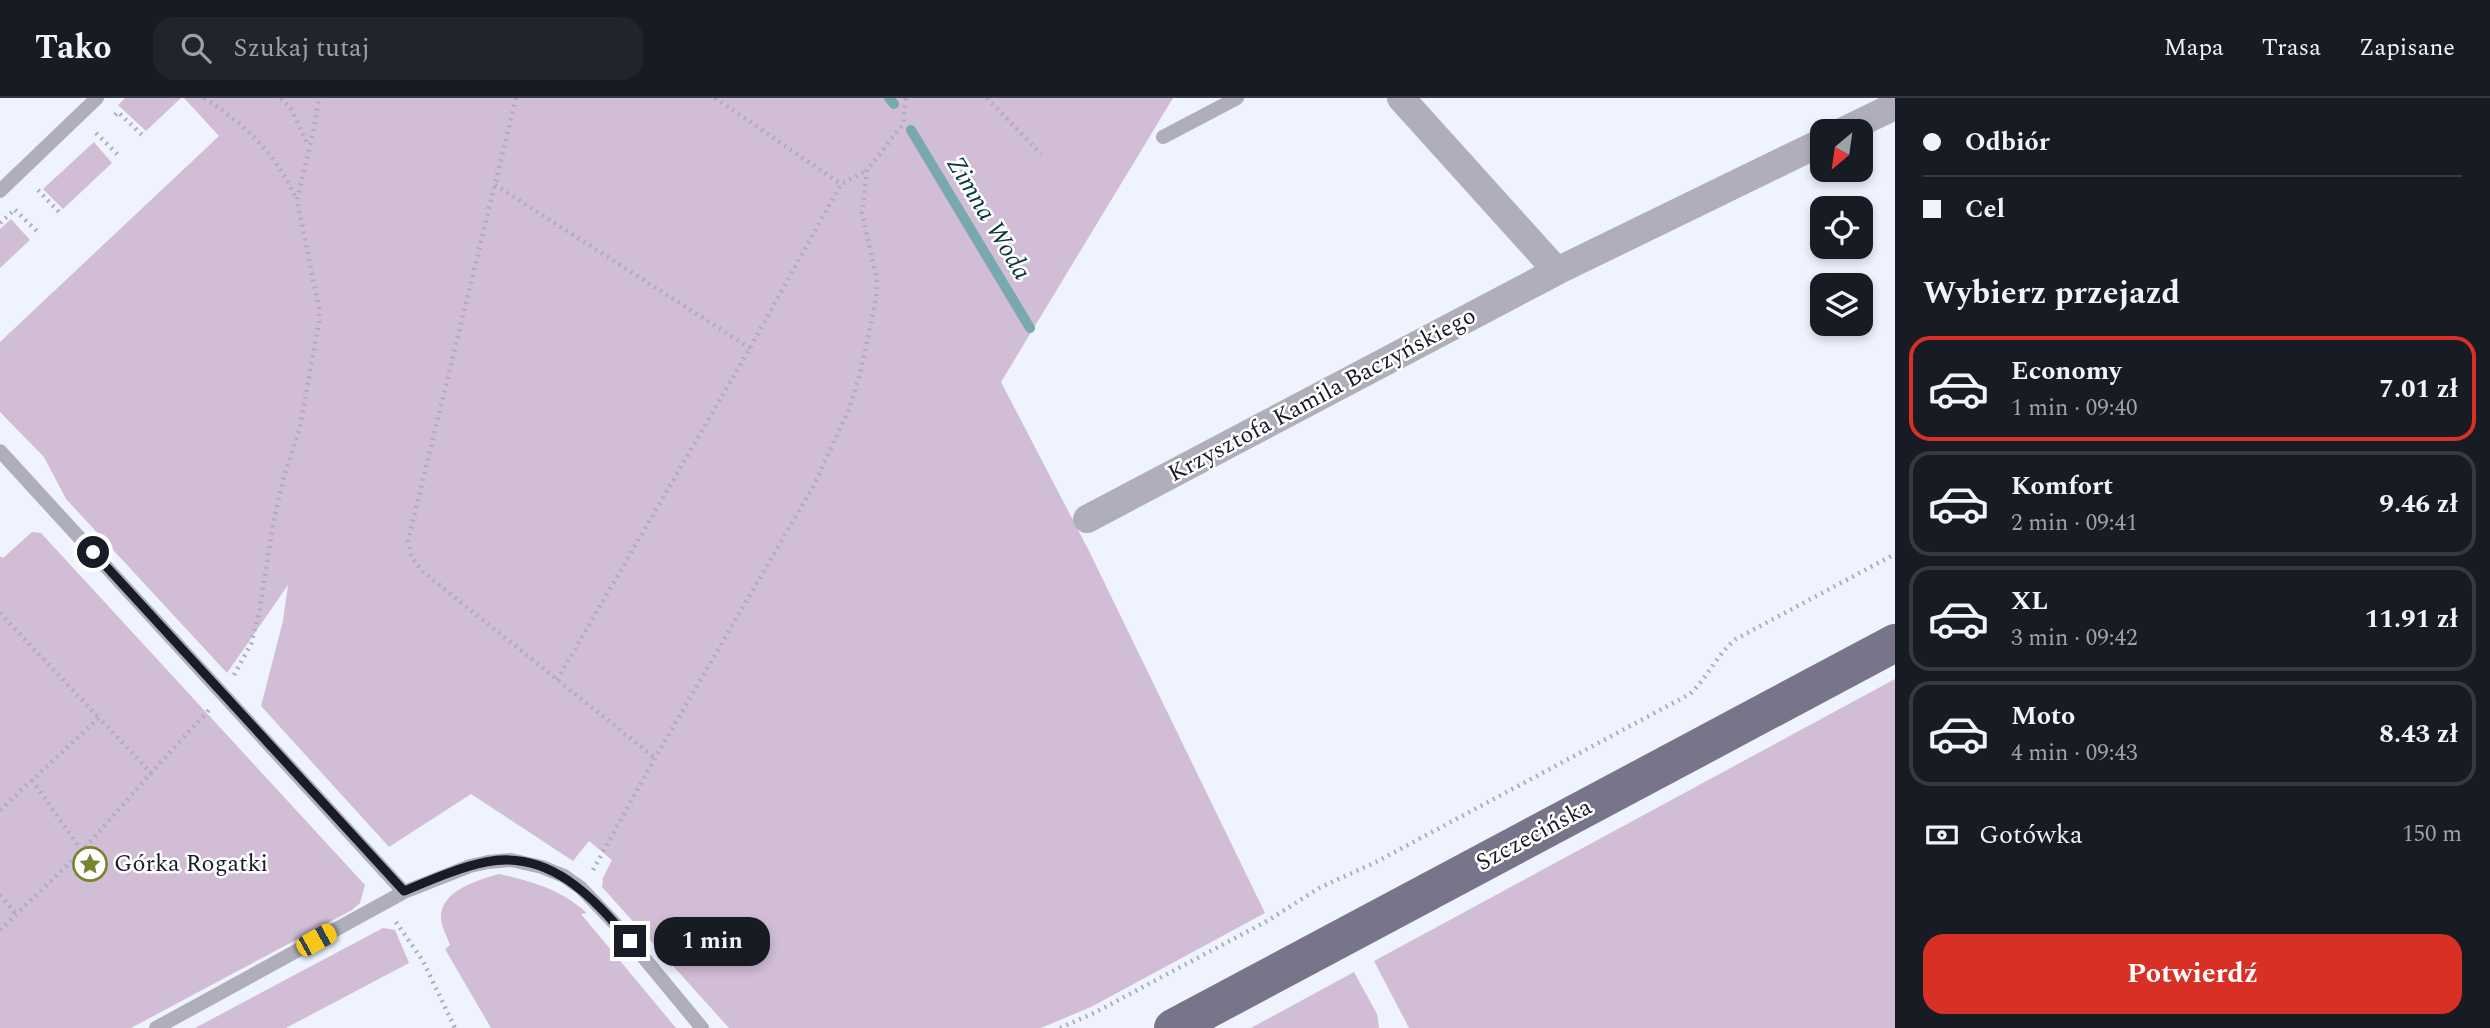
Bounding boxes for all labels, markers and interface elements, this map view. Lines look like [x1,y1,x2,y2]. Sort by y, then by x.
search box [153,17,643,80]
text: Tako [35,23,111,73]
text: Szukaj tutaj [233,28,370,68]
icon: search [177,29,215,67]
text: Mapa [2164,30,2224,66]
text: Trasa [2262,30,2321,66]
text: Zapisane [2359,30,2455,66]
north arrow [1810,119,1872,182]
map controls [1810,119,1873,336]
text: Odbiór [1965,122,2050,162]
water label: Zimna Woda [936,148,1042,288]
text: Cel [1965,189,2005,229]
button: locate [1810,196,1873,259]
text: Wybierz przejazd [1923,269,2180,318]
button: layers [1810,273,1873,336]
street label: Krzysztofa Kamila Baczyńskiego [1161,298,1483,492]
text: Economy [2011,351,2121,391]
icon: car [1927,357,1990,420]
text: 7.01 zł [2379,369,2458,409]
text: 1 min · 09:40 [2011,391,2138,426]
text: Komfort [2011,466,2113,506]
icon: car [1927,472,1990,535]
text: 9.46 zł [2379,484,2458,524]
text: 2 min · 09:41 [2011,506,2138,541]
route start [77,536,109,568]
text: XL [2011,581,2048,621]
icon: car [1927,587,1990,650]
text: 11.91 zł [2365,599,2458,639]
text: 3 min · 09:42 [2011,621,2138,656]
text: Moto [2011,696,2075,736]
icon: car [1927,702,1990,765]
text: 8.43 zł [2379,714,2458,754]
text: 4 min · 09:43 [2011,736,2138,771]
street label: Szczecińska [1470,789,1599,881]
text: Gotówka [1979,815,2083,855]
icon: cash [1923,816,1961,854]
text: 150 m [2402,817,2462,852]
place icon: Górka Rogatki [71,845,109,883]
place label: Górka Rogatki [114,846,268,882]
callout: 1 min [654,916,770,966]
car [293,921,340,959]
text: 1 min [681,924,743,959]
route end [614,925,646,957]
button: Potwierdź [1923,934,2462,1014]

